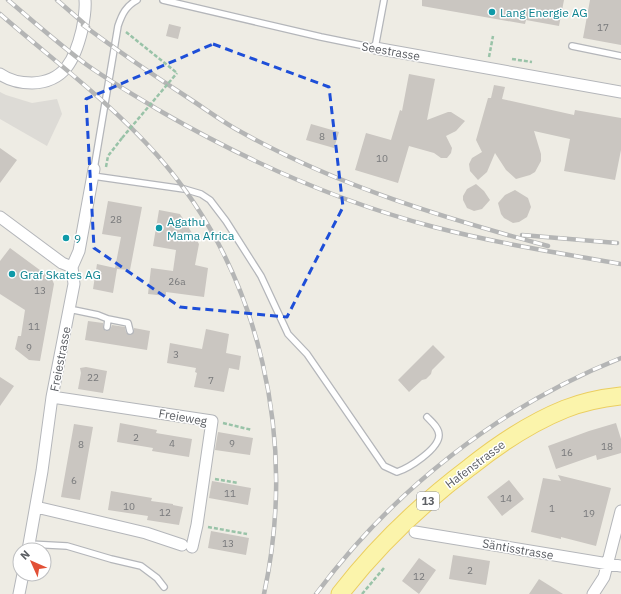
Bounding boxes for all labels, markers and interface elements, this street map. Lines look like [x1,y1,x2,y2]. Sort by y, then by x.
place label: Lang Energie AG [500,5,588,20]
marker: Lang Energie AG [487,7,497,17]
house number: 17 [597,21,609,34]
street label: Seestrasse [361,38,422,64]
house number: 8 [319,130,325,143]
house number: 10 [376,152,388,165]
house number: 28 [110,213,122,226]
place label: Agathu Mama Africa [167,214,235,243]
marker: Agathu Mama Africa [154,223,164,233]
place label: 9 [74,231,81,246]
marker: 9 [61,233,71,243]
place label: Graf Skates AG [20,267,101,282]
marker: Graf Skates AG [7,269,17,279]
house number: 26a [168,275,186,288]
house number: 13 [34,284,46,297]
house number: 11 [28,320,40,333]
street label: Freiestrasse [46,325,74,393]
house number: 9 [26,341,32,354]
house number: 3 [173,348,179,361]
house number: 22 [87,371,99,384]
house number: 7 [208,374,214,387]
street label: Freieweg [158,405,209,429]
house number: 2 [133,431,139,444]
street label: Hafenstrasse [442,436,508,491]
house number: 4 [169,437,175,450]
house number: 9 [229,437,235,450]
house number: 8 [78,438,84,451]
house number: 18 [601,440,613,453]
house number: 16 [561,446,573,459]
house number: 6 [71,474,77,487]
house number: 11 [224,487,236,500]
road number: 13 [417,492,439,510]
house number: 14 [500,492,512,505]
house number: 10 [123,500,135,513]
house number: 1 [549,502,555,515]
house number: 12 [159,506,171,519]
house number: 19 [583,507,595,520]
street label: Säntisstrasse [481,535,555,563]
house number: 13 [222,537,234,550]
north arrow [12,542,52,582]
text: N [17,547,33,563]
house number: 2 [467,564,473,577]
house number: 12 [413,570,425,583]

